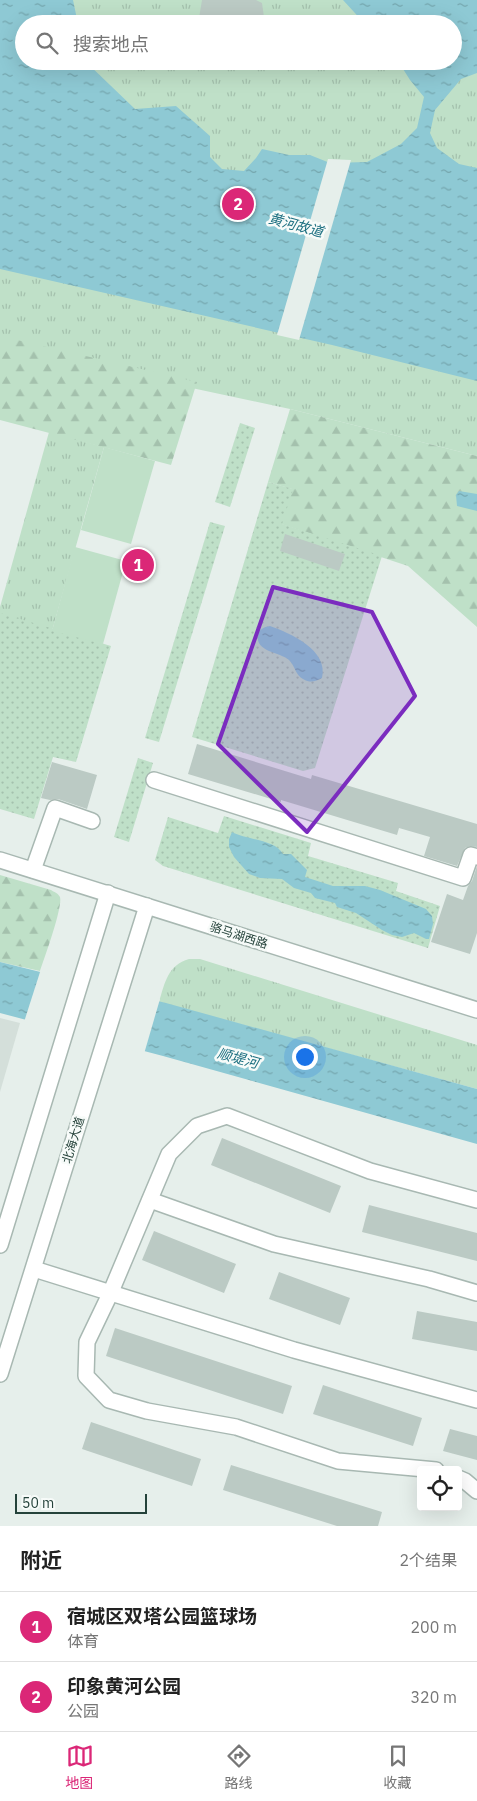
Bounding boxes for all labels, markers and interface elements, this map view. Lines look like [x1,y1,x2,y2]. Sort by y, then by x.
search box [15,15,462,70]
icon: search [33,29,61,57]
text: 搜索地点 [73,32,149,56]
pin: 2 [222,185,254,223]
water label: 黄河故道 [267,209,327,241]
pin: 1 [122,546,154,584]
street label: 骆马湖西路 [208,919,270,951]
water label: 顺堤河 [215,1044,264,1073]
your location [292,1044,318,1070]
street label: 北海大道 [59,1115,87,1165]
map controls [417,1466,462,1511]
button: locate [417,1466,462,1511]
scale bar [15,1491,148,1514]
text: 50 m [22,1494,54,1512]
text: 附近 [20,1546,62,1574]
text: 2个结果 [399,1550,457,1570]
text: 宿城区双塔公园篮球场 [67,1604,257,1628]
text: 1 [31,1617,41,1637]
text: 200 m [410,1617,457,1637]
text: 体育 [67,1631,99,1651]
text: 印象黄河公园 [67,1674,181,1698]
text: 2 [31,1687,41,1707]
text: 320 m [410,1687,457,1707]
text: 公园 [67,1701,99,1721]
tab: 地图 [66,1742,94,1792]
tab: 路线 [225,1742,253,1792]
tab: 收藏 [384,1742,412,1792]

